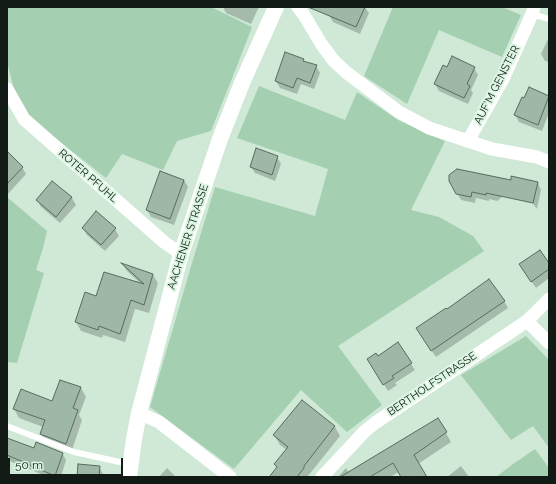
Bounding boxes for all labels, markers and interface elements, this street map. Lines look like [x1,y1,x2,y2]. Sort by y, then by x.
street label: AUF'M GENSTER [471,43,523,127]
street label: ROTER PFUHL [55,147,121,205]
street label: AACHENER STRASSE [165,183,211,291]
street label: BERTHOLFSTRASSE [385,349,479,419]
scale bar [10,450,125,476]
text: 50 m [15,458,43,472]

